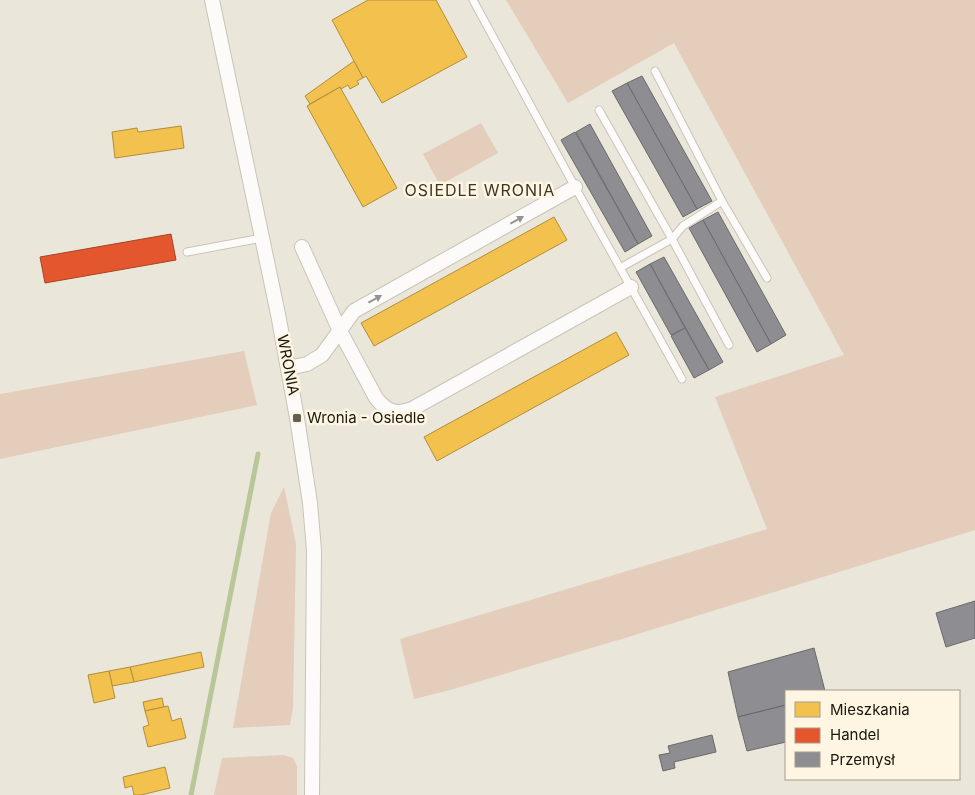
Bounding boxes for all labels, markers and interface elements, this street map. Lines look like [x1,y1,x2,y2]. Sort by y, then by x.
district label: OSIEDLE WRONIA [405,180,555,200]
one-way arrow [509,216,524,224]
one-way arrow [367,295,382,303]
street label: WRONIA [273,333,304,397]
place label: Wronia - Osiedle [307,408,425,427]
marker: Wronia - Osiedle [291,412,303,424]
legend [785,690,960,780]
text: Mieszkania [830,700,910,719]
text: Handel [830,725,880,744]
text: Przemysł [830,750,895,769]

